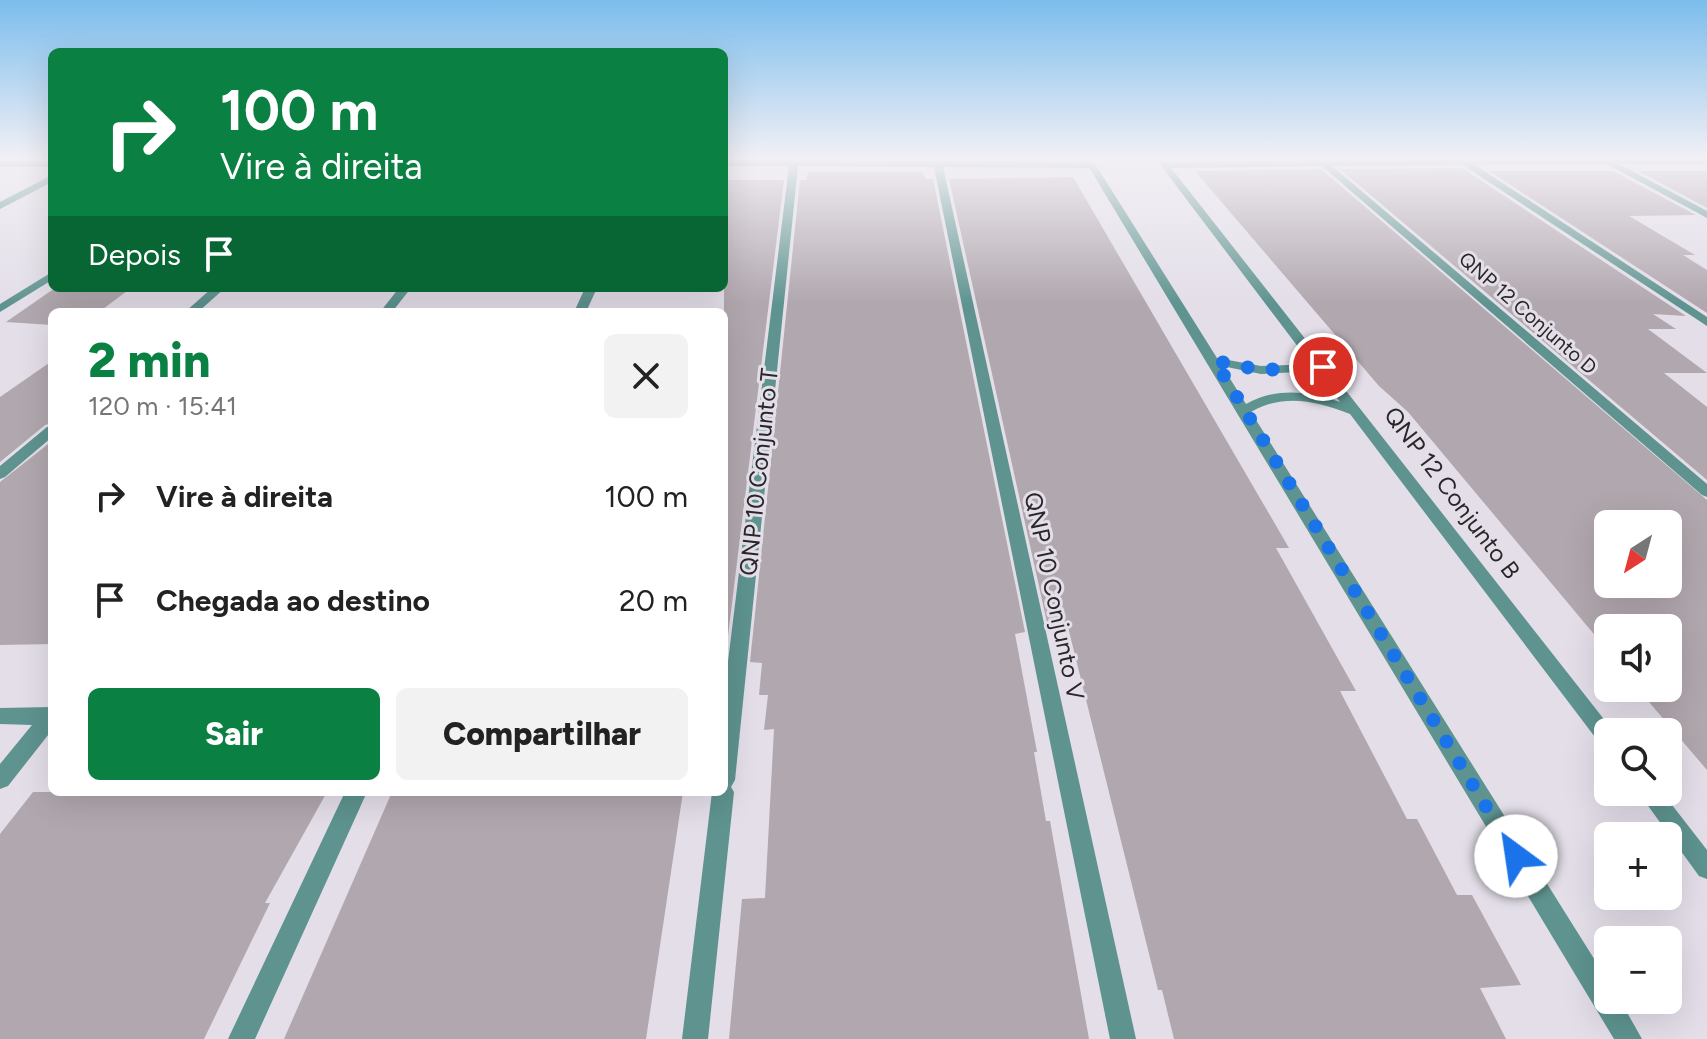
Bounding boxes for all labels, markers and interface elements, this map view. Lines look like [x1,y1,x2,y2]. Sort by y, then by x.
text: 100 m [220,77,378,144]
icon: right [88,80,192,184]
text: Vire à direita [220,145,423,188]
icon: arrive [197,232,241,276]
text: Depois [88,236,181,273]
street label: QNP 12 Conjunto D [1454,247,1602,379]
text: 2 min [88,331,211,389]
pin [1289,333,1357,401]
button: close [604,334,688,418]
icon: arrive [1301,345,1345,389]
street label: QNP 10 Conjunto T [733,367,784,577]
text: 120 m · 15:41 [88,390,237,422]
street label: QNP 12 Conjunto B [1378,401,1526,584]
icon: right [88,474,132,518]
text: Vire à direita [156,478,333,515]
text: 100 m [604,478,688,515]
street label: QNP 10 Conjunto V [1018,489,1091,703]
north arrow [1594,510,1682,598]
map controls [1594,510,1682,1014]
icon: arrive [88,578,132,622]
text: Chegada ao destino [156,582,430,619]
text: 20 m [619,582,688,619]
button: sound [1594,614,1682,702]
button: Sair [88,688,380,780]
button: Compartilhar [396,688,688,780]
button: search [1594,718,1682,806]
position arrow [1474,814,1558,898]
button: + [1594,822,1682,910]
button: − [1594,926,1682,1014]

